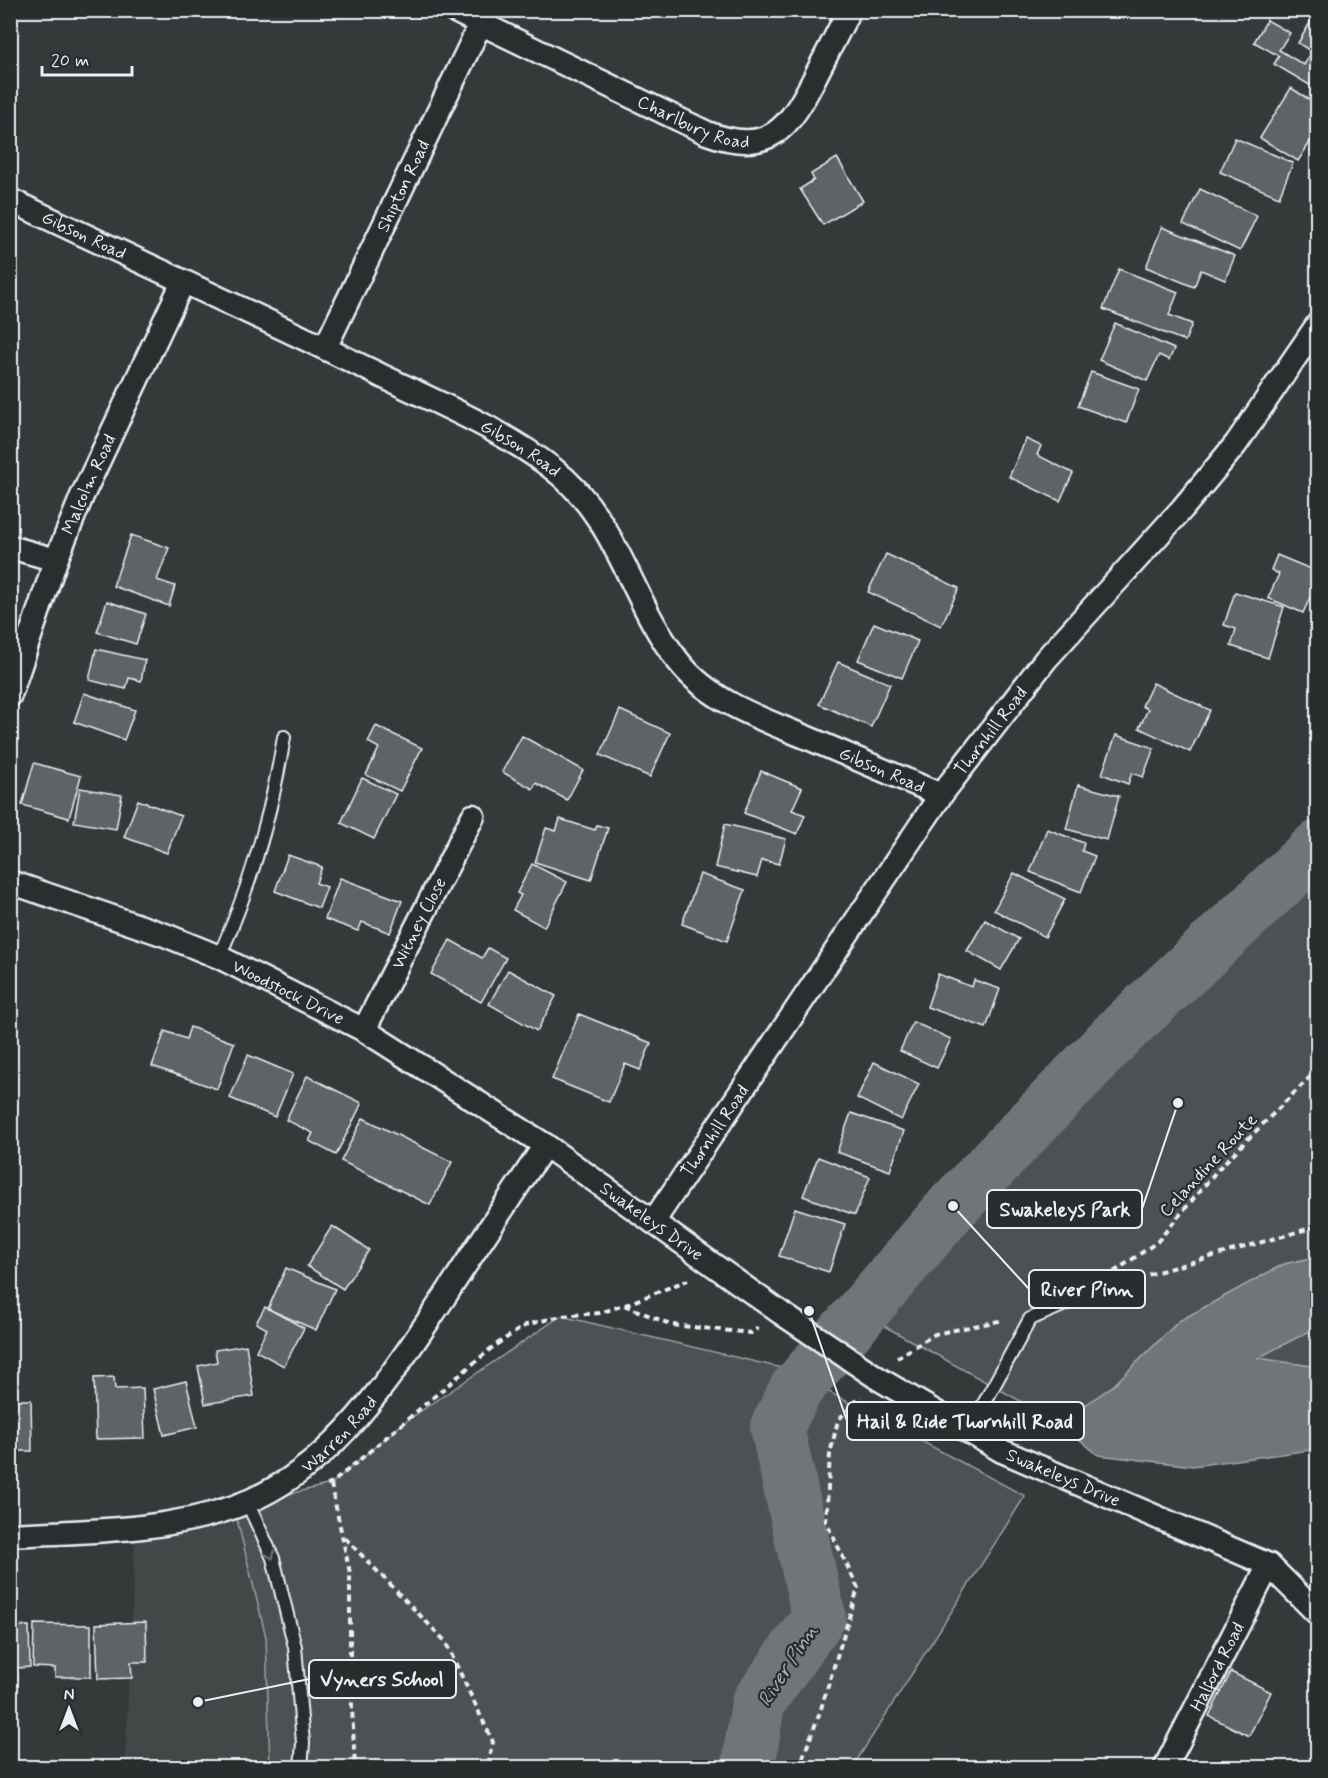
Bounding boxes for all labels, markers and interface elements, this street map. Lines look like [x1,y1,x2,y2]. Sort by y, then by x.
scale bar [42,39,132,77]
text: 20 m [51,49,89,73]
street label: Charlbury Road [633,90,750,154]
street label: Shipton Road [371,136,436,236]
street label: Gibson Road [37,206,130,266]
street label: Gibson Road [476,415,565,483]
street label: Malcolm Road [57,431,122,538]
street label: Thornhill Road [949,682,1033,781]
street label: Gibson Road [835,742,928,800]
street label: Witney Close [386,874,453,973]
street label: Woodstock Drive [228,955,348,1031]
street label: Thornhill Road [676,1080,755,1182]
street label: Celandine Route [1154,1109,1263,1223]
street label: Swakeleys Drive [595,1177,708,1267]
callout: Swakeleys Park [987,1190,1142,1228]
text: Swakeleys Park [1000,1197,1131,1224]
callout: River Pinn [1029,1270,1145,1308]
text: River Pinn [1041,1277,1134,1304]
street label: Warren Road [297,1391,383,1479]
callout: Hail & Ride Thornhill Road [847,1402,1084,1440]
text: Hail & Ride Thornhill Road [857,1409,1073,1436]
street label: Swakeleys Drive [1002,1443,1124,1513]
one-way arrow [264,1549,276,1560]
street label: Halford Road [1185,1618,1251,1716]
water label: River Pinn [752,1619,825,1712]
callout: Vyners School [309,1660,456,1698]
text: Vyners School [320,1667,444,1694]
north arrow [39,1679,99,1739]
text: N [64,1685,74,1706]

